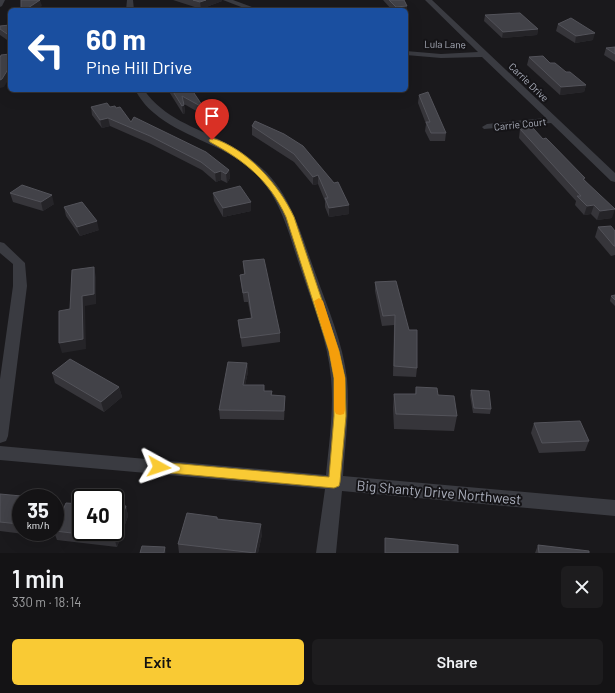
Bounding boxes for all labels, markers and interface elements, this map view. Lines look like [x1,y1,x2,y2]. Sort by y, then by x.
text: 60 m [86,22,146,56]
icon: left [20,24,72,76]
street label: Lula Lane [424,38,466,50]
text: Pine Hill Drive [86,56,192,78]
street label: Carrie Drive [507,60,551,104]
pin [195,99,229,140]
icon: arrive [201,105,223,127]
street label: Carrie Court [493,115,547,133]
position arrow [138,446,180,488]
street label: Big Shanty Drive Northwest [356,476,522,508]
speed limit sign: 40 [72,489,124,541]
text: 35 [27,498,49,522]
text: km/h [27,519,49,531]
text: 1 min [12,564,64,593]
button: close [561,566,603,608]
text: 330 m · 18:14 [12,594,81,610]
button: Exit [12,639,304,685]
button: Share [312,639,603,685]

